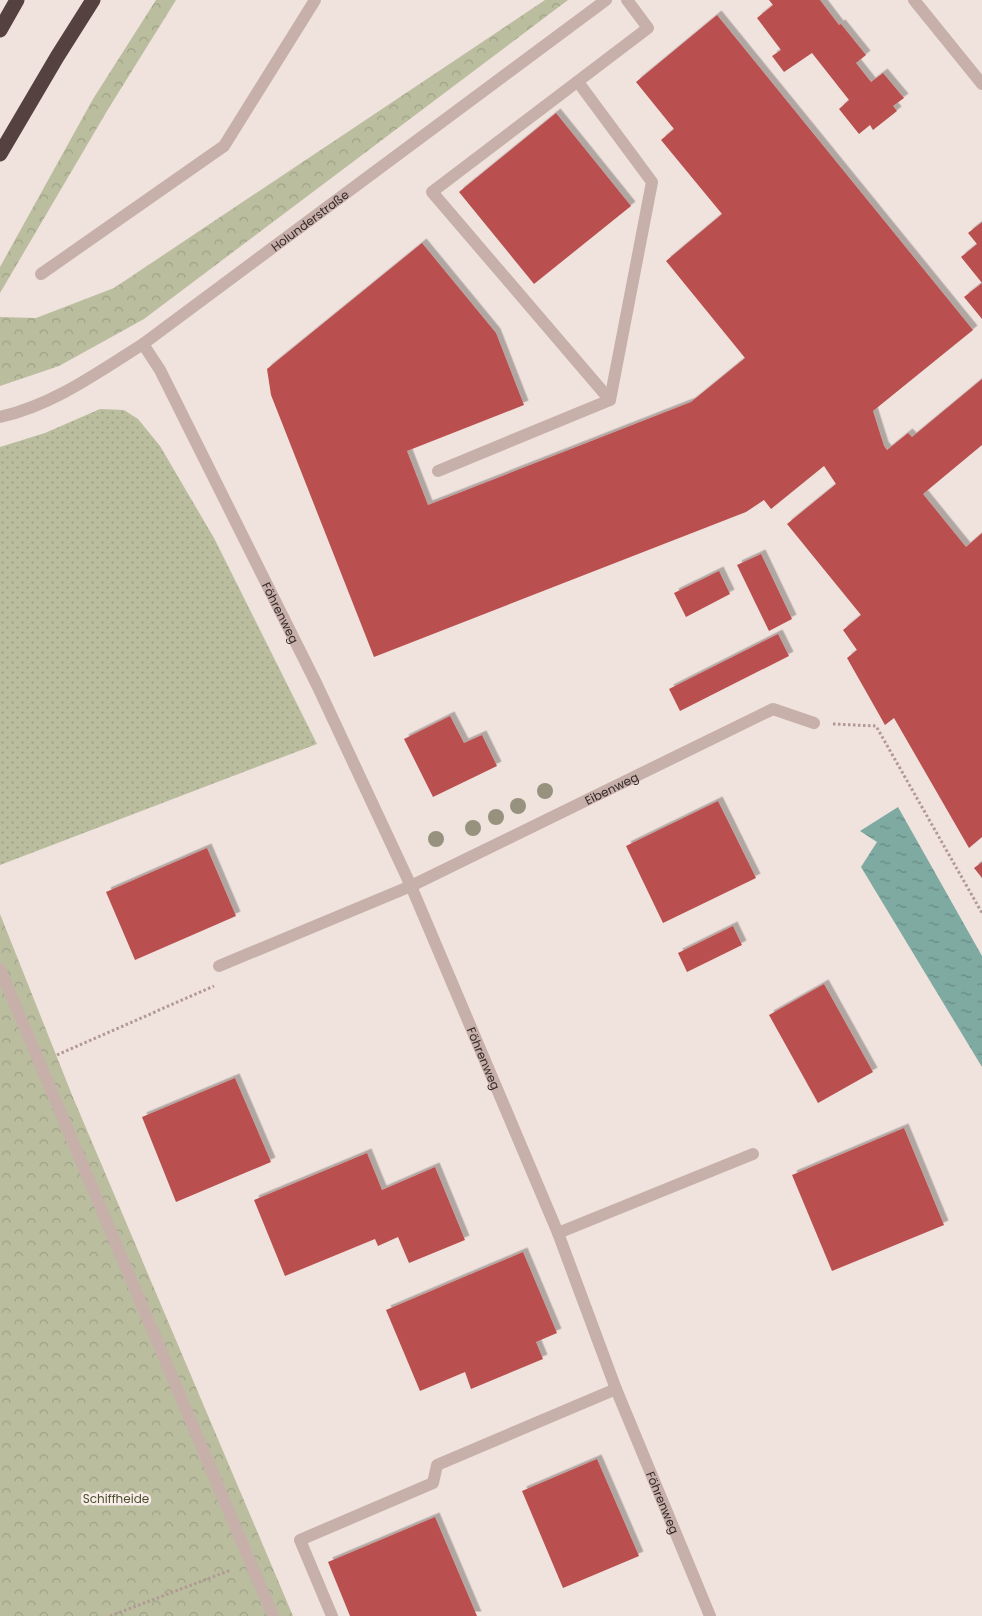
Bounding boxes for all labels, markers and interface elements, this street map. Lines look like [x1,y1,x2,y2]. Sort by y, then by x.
street label: Holunderstraße [267,186,352,255]
street label: Föhrenweg [258,579,303,646]
street label: Eibenweg [582,768,641,808]
street label: Föhrenweg [463,1024,505,1092]
street label: Föhrenweg [642,1468,684,1536]
park label: Schiffheide [83,1490,149,1507]

